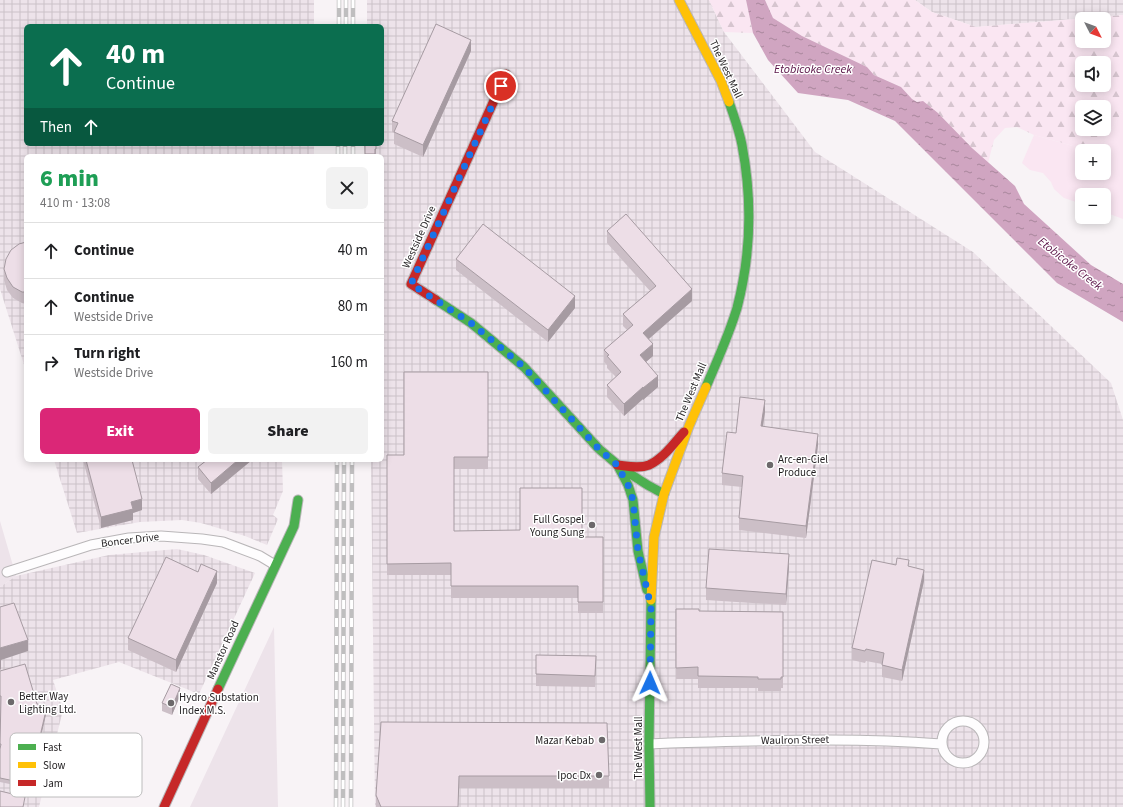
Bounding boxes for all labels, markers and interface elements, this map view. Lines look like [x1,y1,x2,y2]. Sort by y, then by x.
north arrow [1075,12,1111,48]
map controls [1075,12,1111,224]
text: 40 m [106,34,165,74]
street label: The West Mall [706,37,746,101]
icon: ahead [40,40,92,92]
button: sound [1075,56,1111,92]
water label: Etobicoke Creek [774,61,852,78]
pin [484,69,518,103]
text: Continue [106,71,175,96]
icon: arrive [490,75,512,97]
button: layers [1075,100,1111,136]
icon: ahead [80,116,102,138]
text: Then [40,117,72,138]
button: + [1075,144,1111,180]
text: 6 min [40,161,99,196]
button: close [326,167,368,209]
button: − [1075,188,1111,224]
text: 410 m · 13:08 [40,194,110,212]
street label: Westside Drive [399,203,440,271]
water label: Etobicoke Creek [1034,233,1106,295]
icon: ahead [40,240,62,262]
text: Continue [74,240,134,261]
text: 40 m [338,240,368,261]
text: Continue [74,287,134,308]
icon: ahead [40,296,62,318]
text: 80 m [338,296,368,317]
text: Westside Drive [74,308,153,326]
text: Turn right [74,343,140,364]
icon: right [40,352,62,374]
text: 160 m [330,352,368,373]
street label: The West Mall [672,360,710,424]
text: Westside Drive [74,364,153,382]
button: Exit [40,408,200,454]
button: Share [208,408,368,454]
place label: Arc-en-Ciel Produce [778,452,828,480]
marker: Arc-en-Ciel Produce [765,460,775,470]
place label: Full Gospel Young Sung [529,512,584,540]
marker: Full Gospel Young Sung [587,520,597,530]
street label: Boncer Drive [100,529,161,551]
street label: Manstor Road [203,618,243,682]
position arrow [629,662,671,704]
place label: Better Way Lighting Ltd. [19,689,77,717]
place label: Hydro Substation Index M.S. [179,690,259,718]
marker: Better Way Lighting Ltd. [6,697,16,707]
marker: Hydro Substation Index M.S. [166,698,176,708]
street label: The West Mall [631,716,646,780]
street label: Waulron Street [761,732,830,748]
legend [10,733,142,797]
place label: Mazar Kebab [535,733,594,748]
marker: Mazar Kebab [597,735,607,745]
text: Fast [43,740,62,755]
text: Slow [43,758,66,773]
place label: Ipoc Dx [557,768,591,783]
marker: Ipoc Dx [594,770,604,780]
text: Jam [43,776,63,791]

